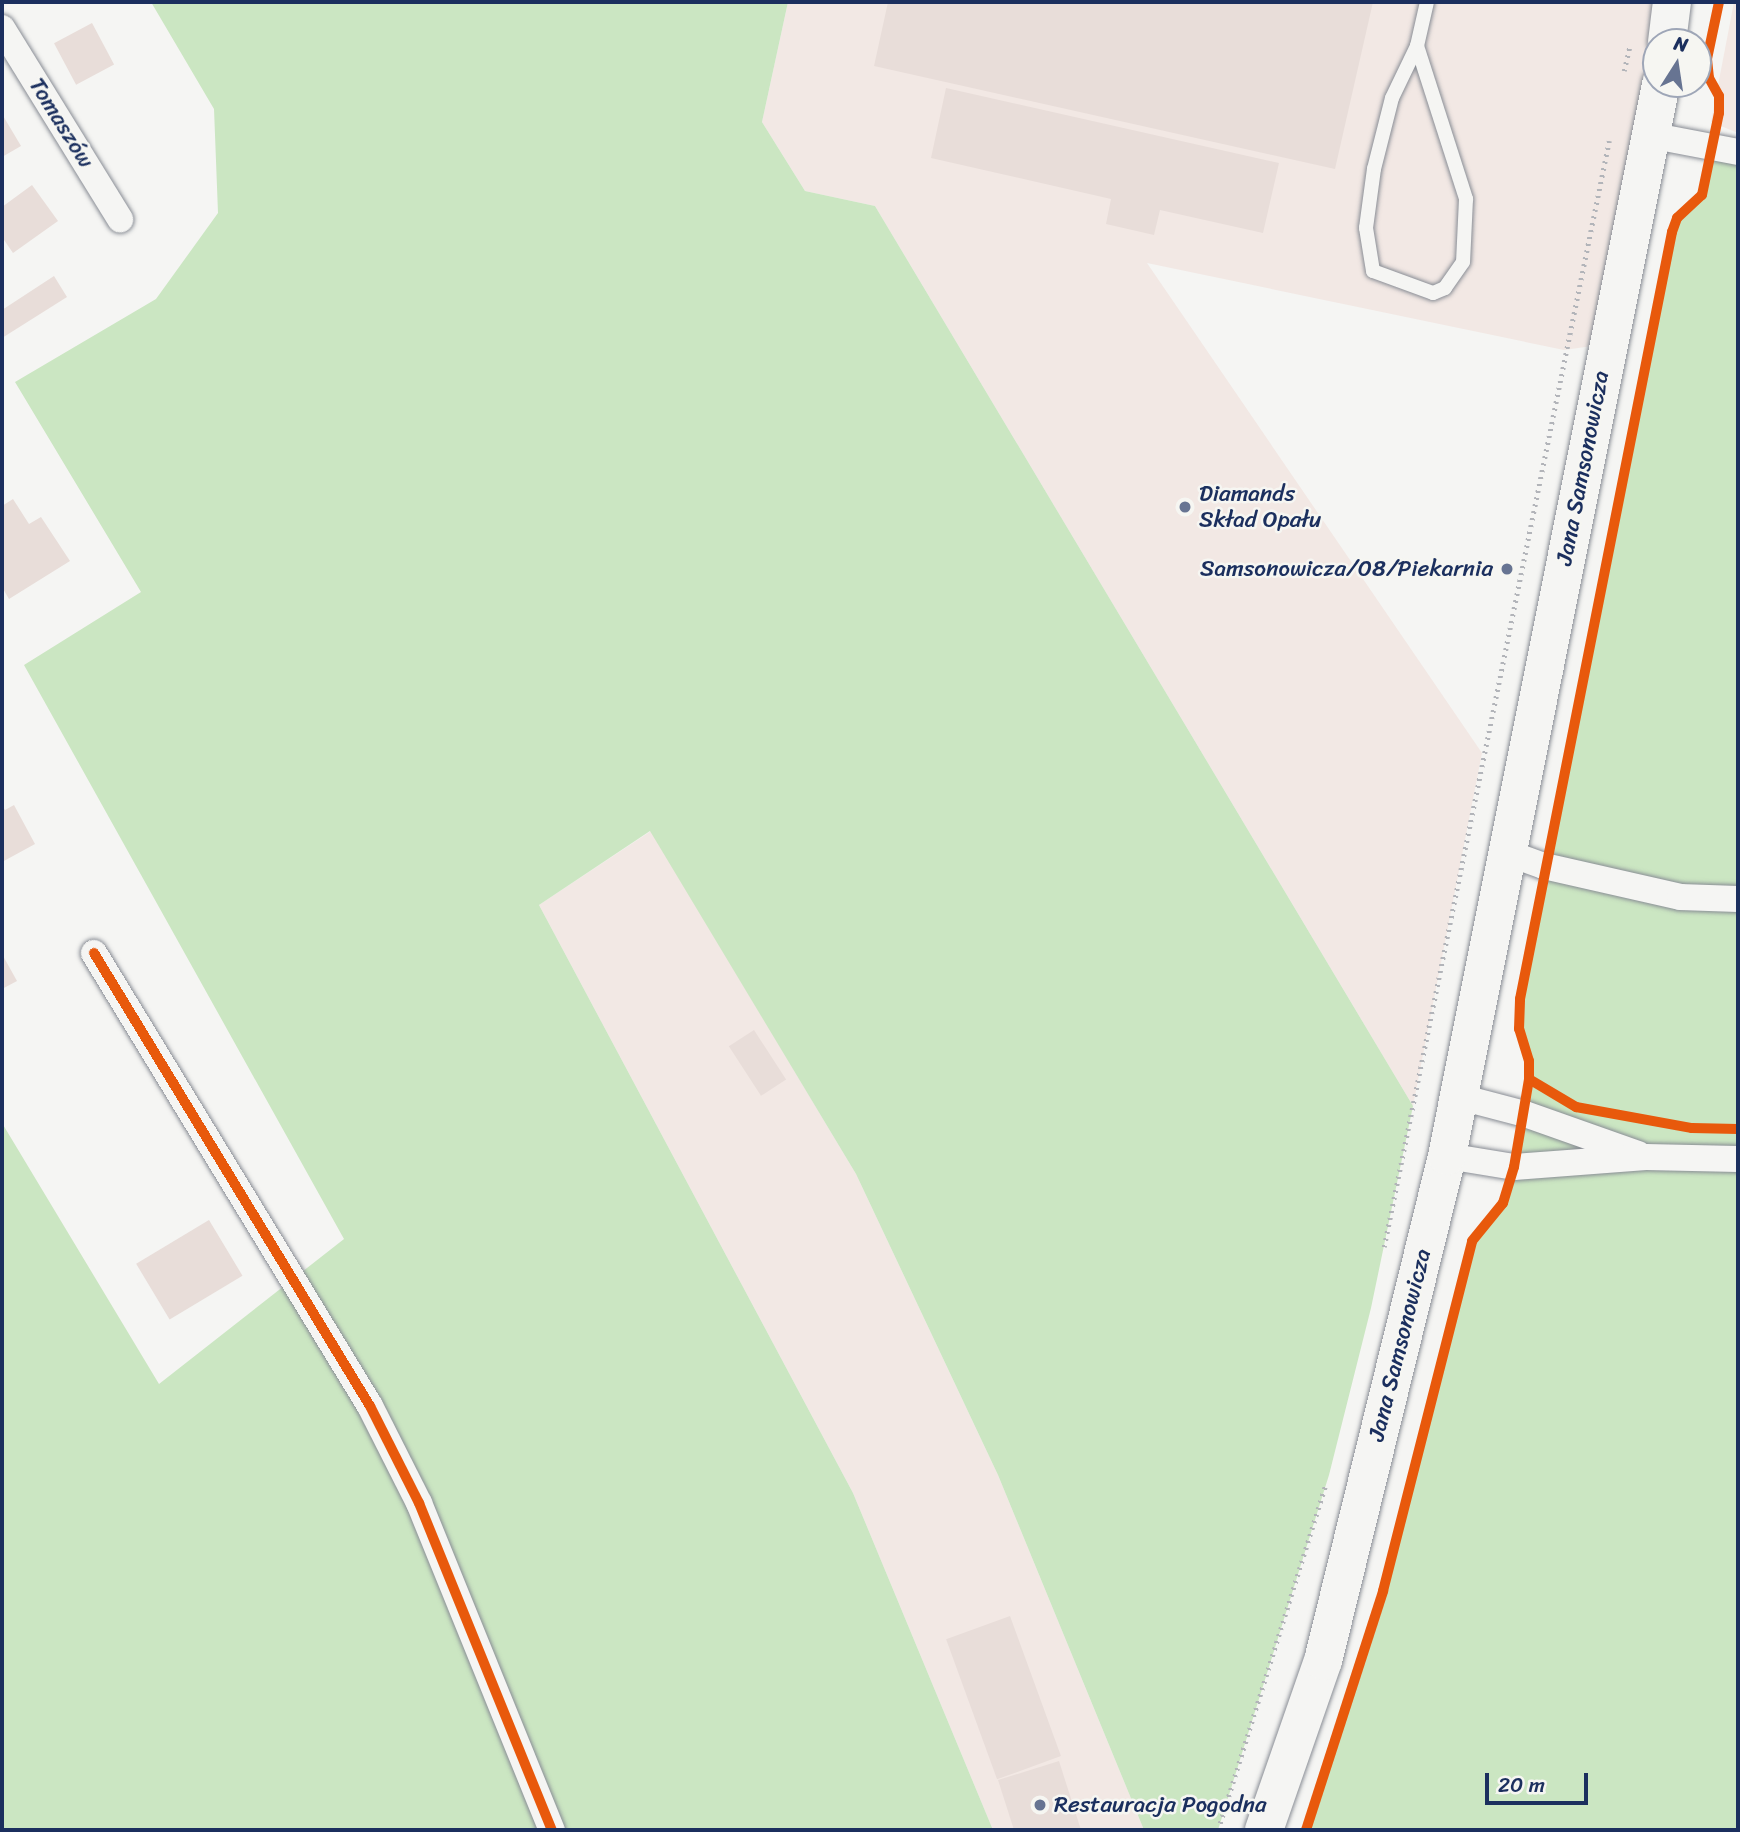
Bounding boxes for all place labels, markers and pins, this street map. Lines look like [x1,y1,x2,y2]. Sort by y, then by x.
place label: Diamands Skład Opału [1199,480,1321,534]
marker: Diamands Skład Opału [1177,499,1193,515]
place label: Samsonowicza/08/Piekarnia [1200,555,1493,583]
marker: Samsonowicza/08/Piekarnia [1499,561,1515,577]
place label: Restauracja Pogodna [1054,1791,1267,1819]
marker: Restauracja Pogodna [1032,1797,1048,1813]

